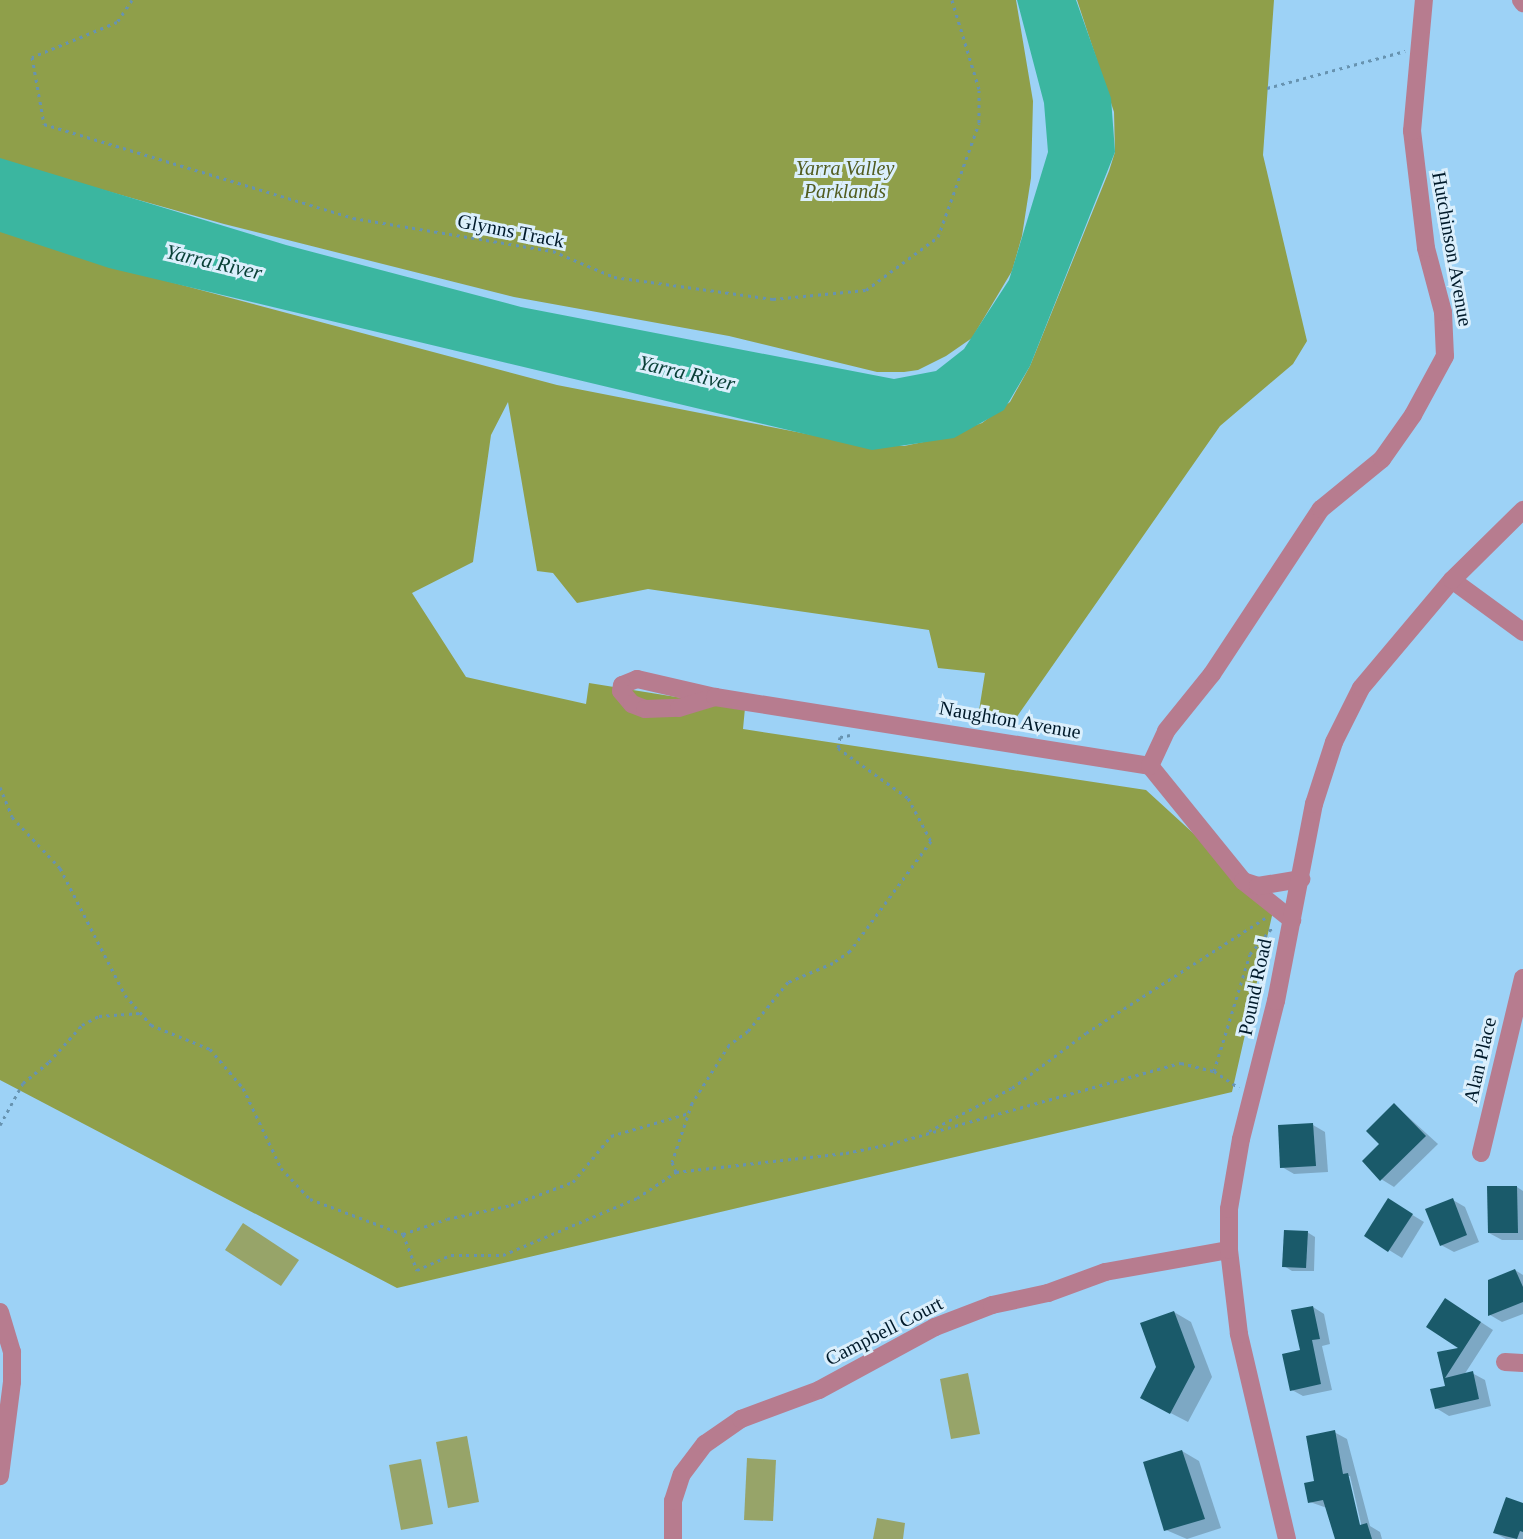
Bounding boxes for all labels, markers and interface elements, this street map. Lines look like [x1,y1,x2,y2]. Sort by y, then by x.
park label: Yarra Valley Parklands [796,157,894,204]
street label: Hutchinson Avenue [1426,169,1478,329]
street label: Glynns Track [455,209,567,253]
water label: Yarra River [164,239,264,285]
water label: Yarra River [637,350,737,396]
street label: Naughton Avenue [937,696,1083,744]
street label: Pound Road [1233,936,1277,1038]
street label: Alan Place [1459,1015,1501,1105]
street label: Campbell Court [821,1291,947,1371]

